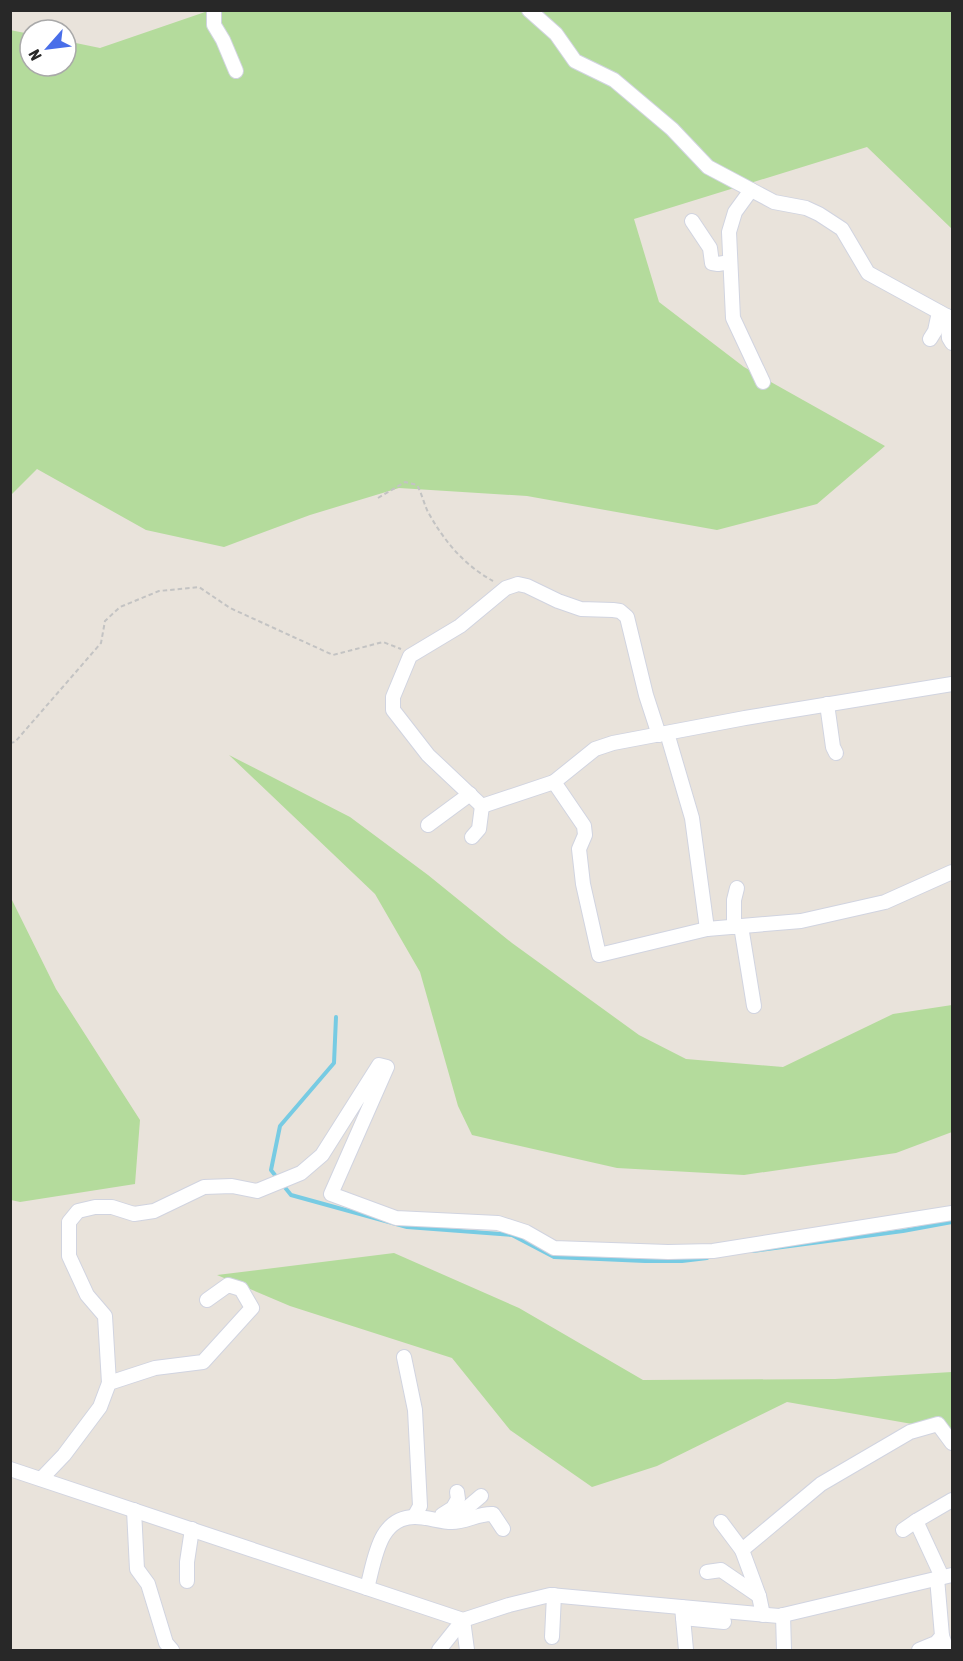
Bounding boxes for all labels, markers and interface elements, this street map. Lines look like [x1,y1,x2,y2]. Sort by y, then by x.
north arrow [18,18,78,78]
text: N [25,47,45,63]

